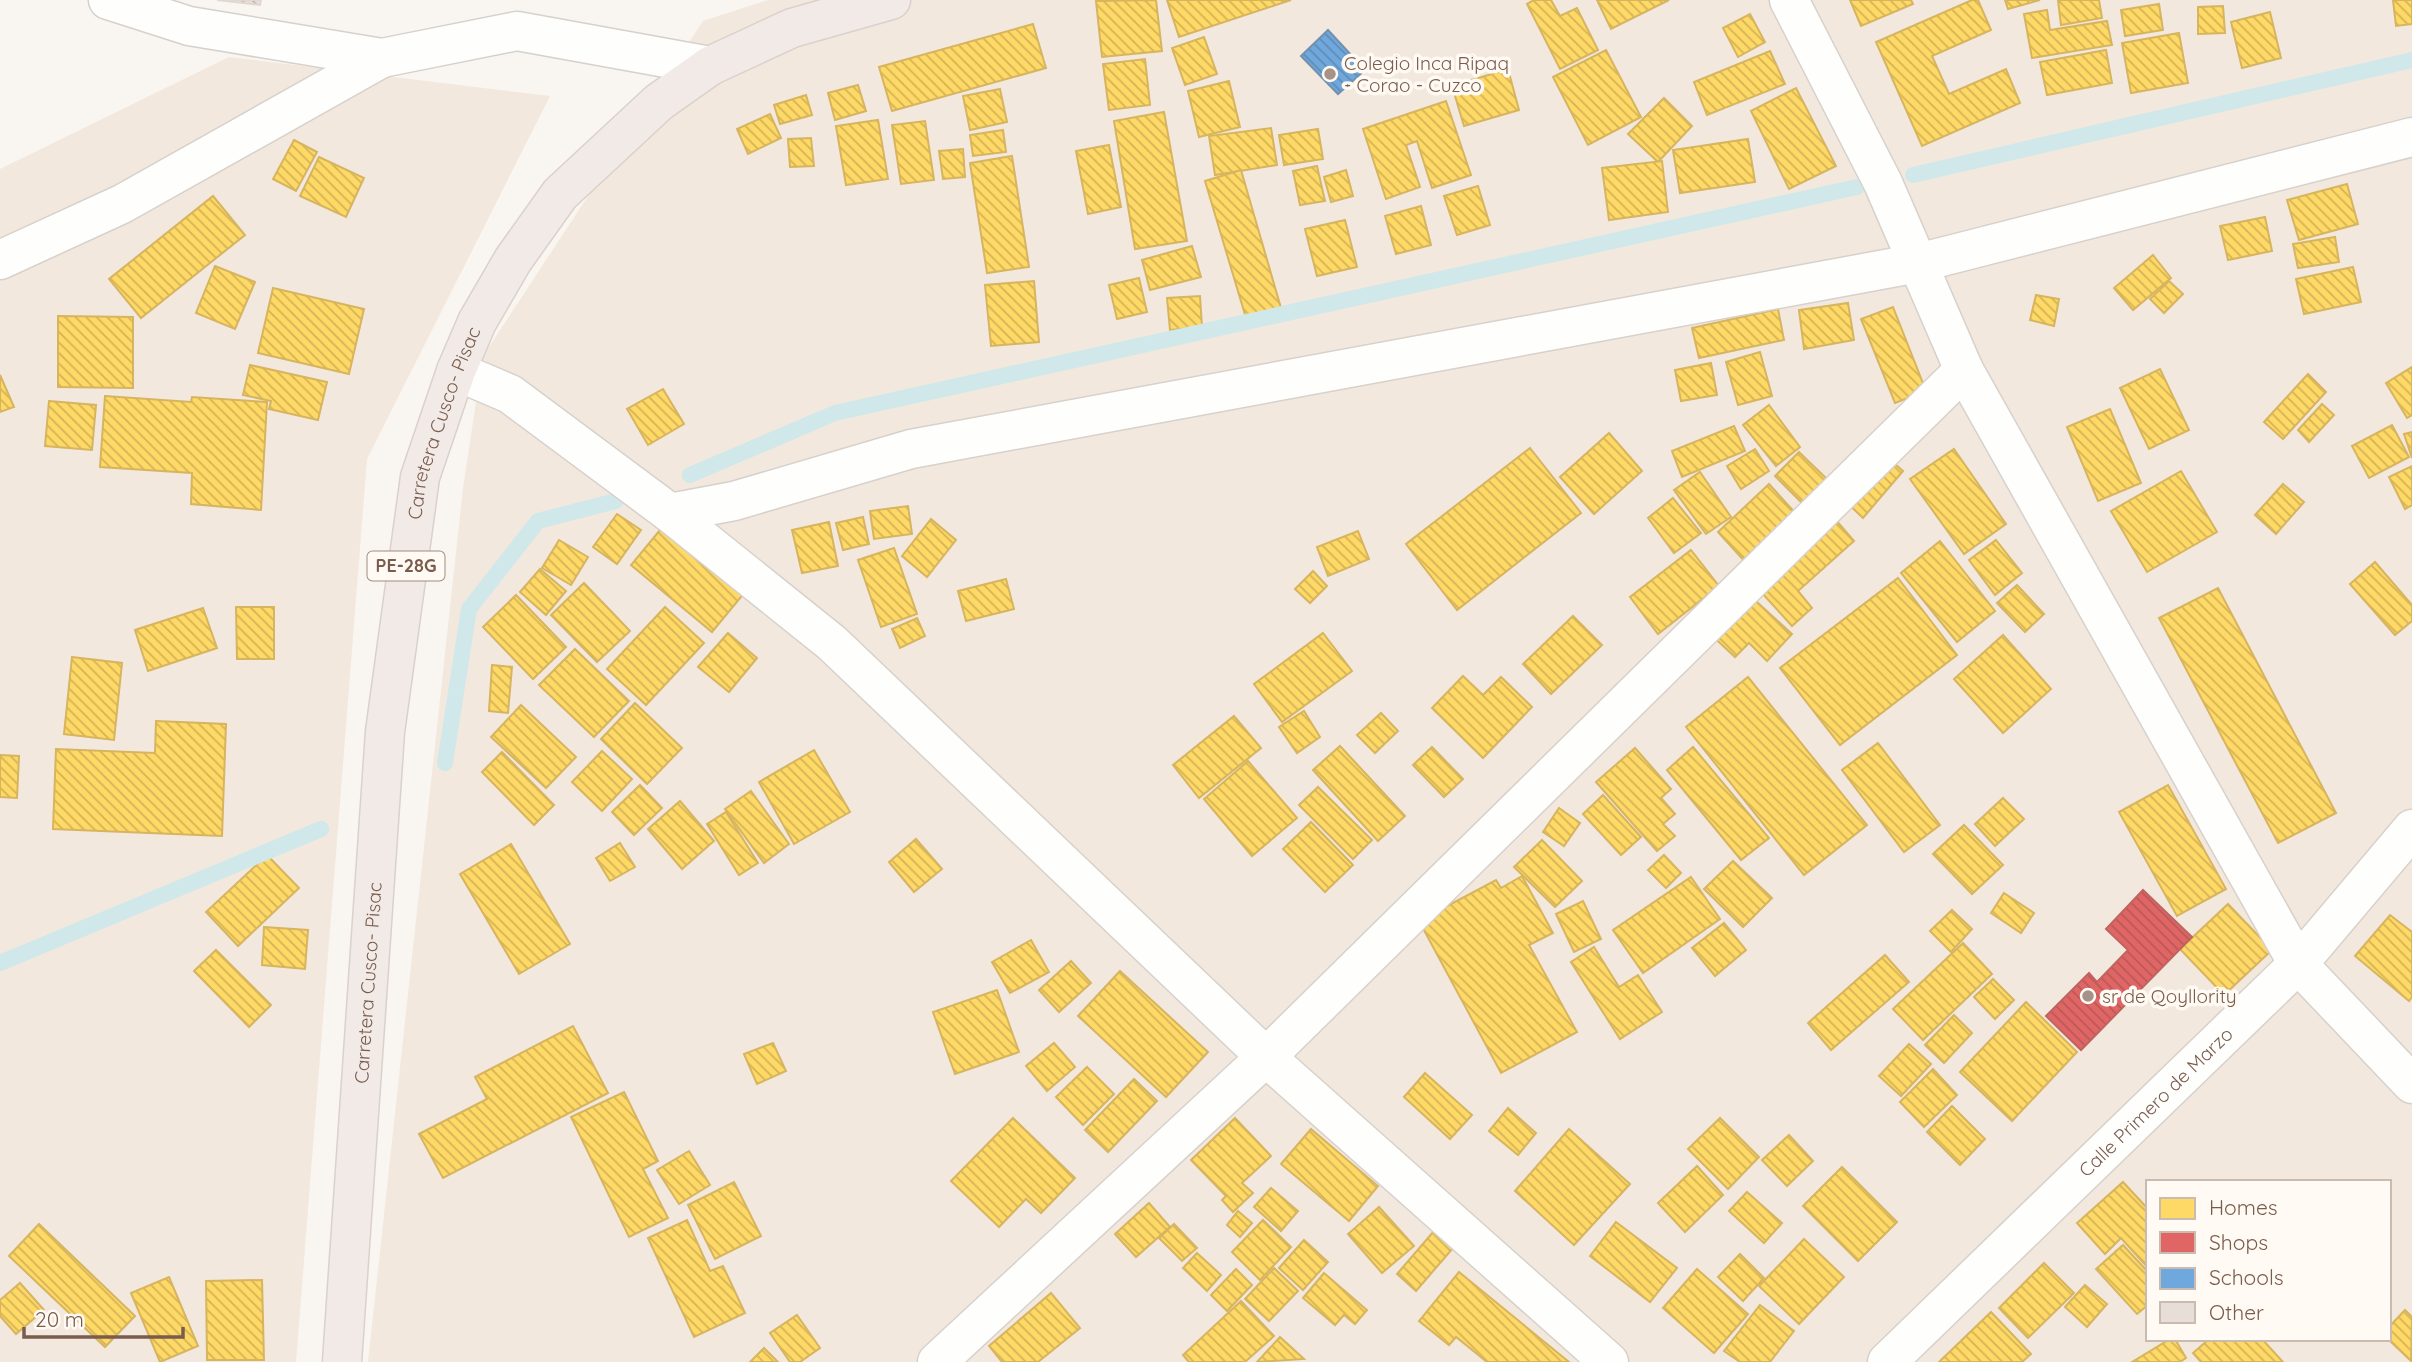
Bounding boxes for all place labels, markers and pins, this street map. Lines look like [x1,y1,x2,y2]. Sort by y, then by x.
place label: Colegio Inca Ripaq - Corao - Cuzco [1344,51,1509,97]
marker: Colegio Inca Ripaq - Corao - Cuzco [1322,66,1338,82]
place label: sr de Qoyllority [2102,984,2237,1008]
marker: sr de Qoyllority [2080,988,2096,1004]

